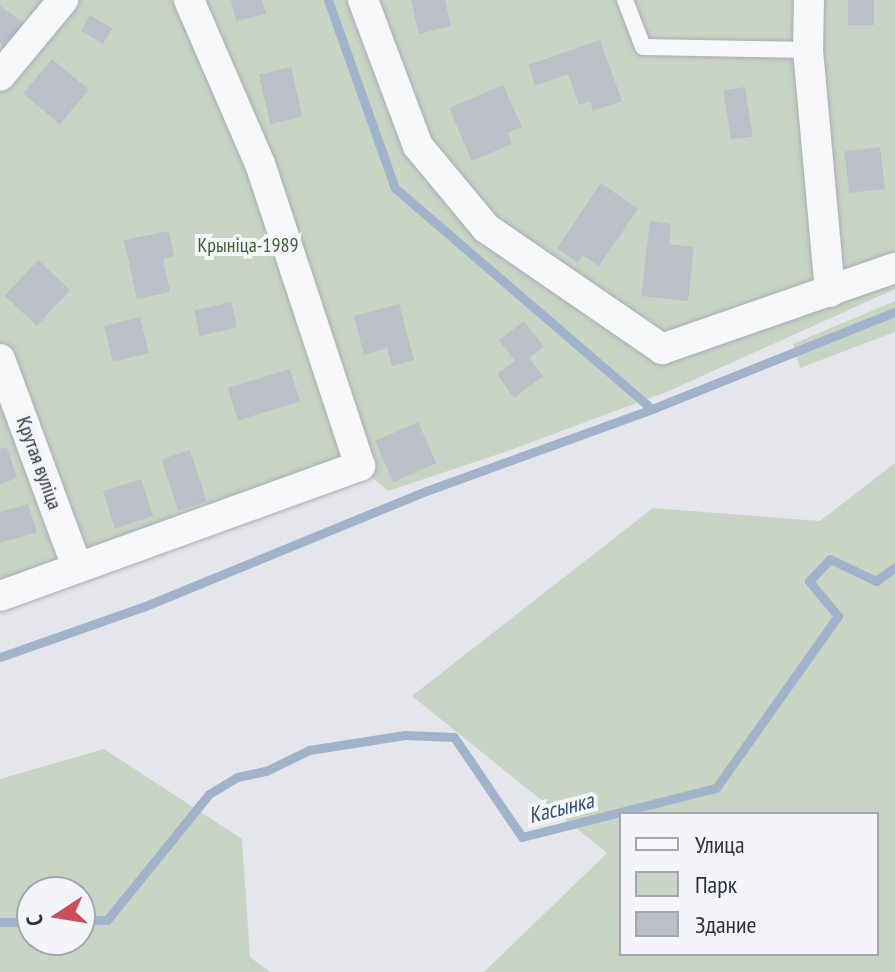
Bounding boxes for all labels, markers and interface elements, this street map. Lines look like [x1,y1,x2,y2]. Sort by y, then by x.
park label: Крыніца-1989 [198,233,298,257]
street label: Крутая вуліца [11,413,67,513]
water label: Касынка [526,787,596,829]
legend [619,812,879,956]
text: Улица [695,829,745,860]
text: Парк [695,869,737,900]
north arrow [16,876,96,956]
text: Здание [695,909,756,940]
text: С [20,913,49,928]

